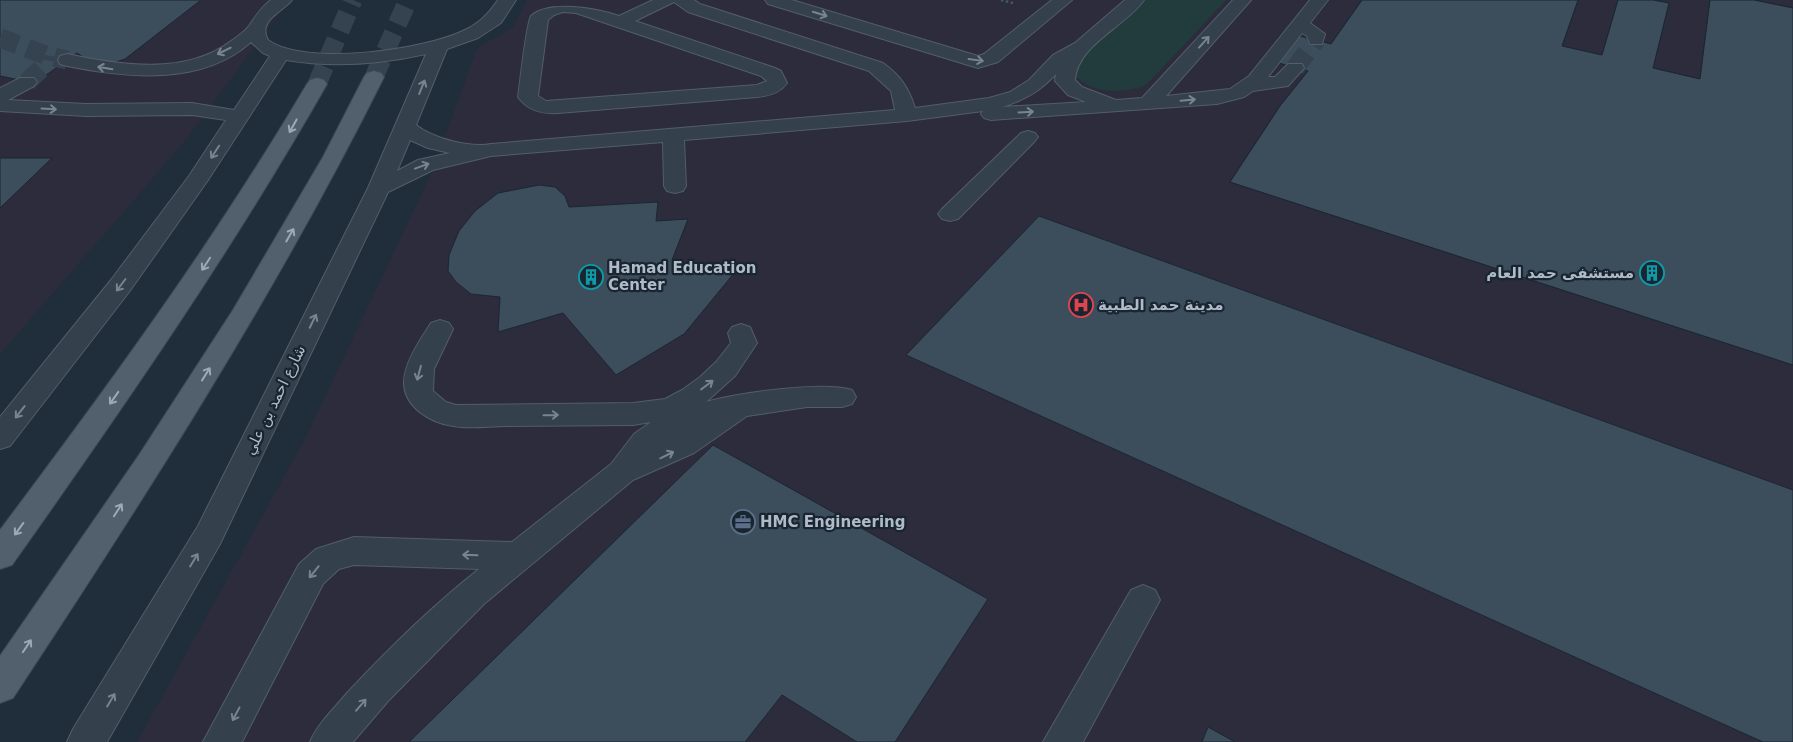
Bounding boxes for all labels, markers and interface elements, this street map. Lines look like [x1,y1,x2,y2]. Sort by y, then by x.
one-way arrow [812,10,828,20]
one-way arrow [1198,36,1210,49]
one-way arrow [217,47,232,57]
one-way arrow [968,55,984,65]
one-way arrow [97,62,113,72]
one-way arrow [418,80,428,95]
one-way arrow [1180,96,1196,105]
one-way arrow [40,105,56,114]
one-way arrow [1018,107,1034,116]
one-way arrow [288,119,298,134]
one-way arrow [209,145,219,159]
one-way arrow [414,161,430,170]
one-way arrow [285,228,295,242]
one-way arrow [201,256,211,270]
place label: Hamad Education Center [608,259,756,294]
building icon: مستشفى حمد العام [1639,260,1665,286]
building icon: Hamad Education Center [578,264,604,290]
place label: مستشفى حمد العام [1486,264,1634,282]
one-way arrow [115,278,126,291]
hospital icon: مدينة حمد الطبية [1068,292,1094,318]
place label: مدينة حمد الطبية [1098,296,1224,314]
one-way arrow [309,314,319,329]
street label: شارع احمد بن علي [241,342,310,458]
one-way arrow [414,364,423,380]
one-way arrow [200,367,211,381]
one-way arrow [700,380,714,390]
one-way arrow [109,390,119,404]
one-way arrow [15,406,26,419]
one-way arrow [543,410,559,420]
one-way arrow [659,449,674,459]
one-way arrow [113,504,123,518]
office icon: HMC Engineering [730,509,756,535]
place label: HMC Engineering [760,513,906,531]
one-way arrow [14,522,24,536]
one-way arrow [462,550,478,560]
one-way arrow [189,554,199,568]
one-way arrow [309,565,319,579]
one-way arrow [23,639,33,653]
one-way arrow [106,694,116,708]
one-way arrow [356,699,367,712]
one-way arrow [231,707,241,722]

